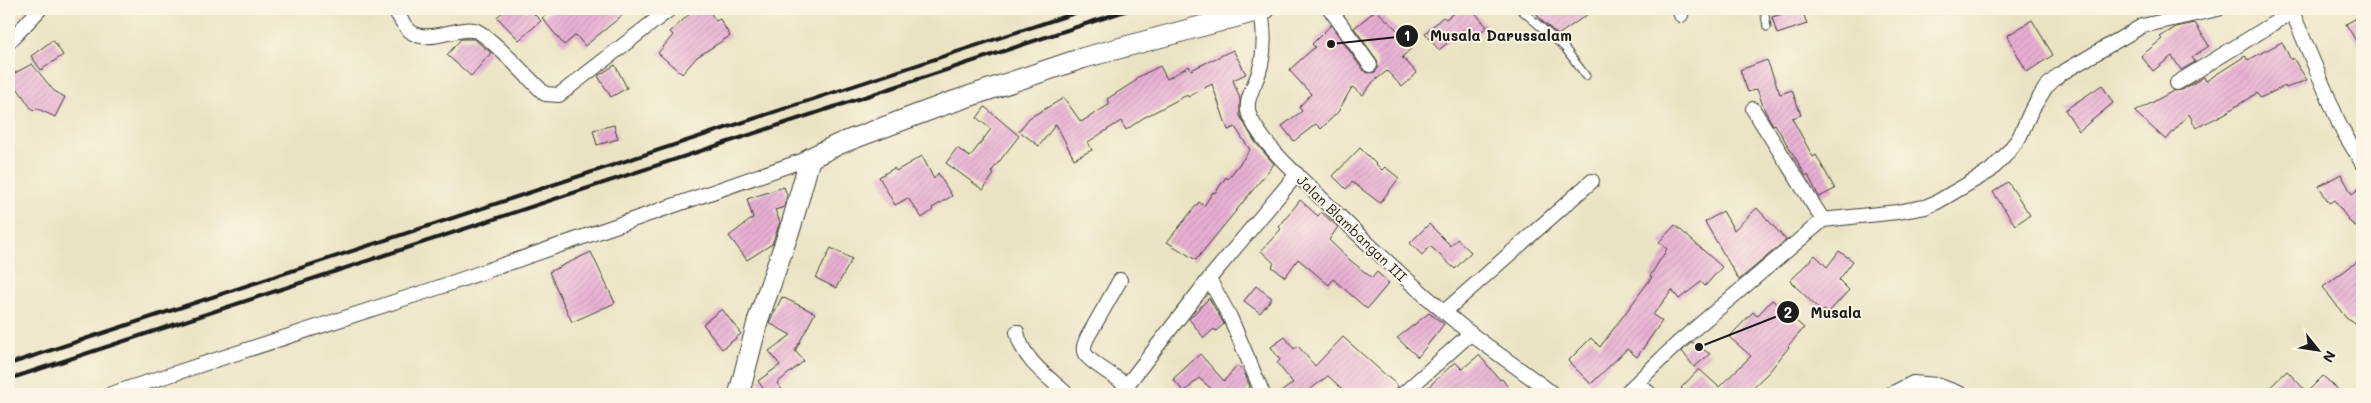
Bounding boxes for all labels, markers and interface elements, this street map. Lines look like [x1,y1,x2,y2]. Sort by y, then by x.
callout: Musala Darussalam [1395,21,1582,51]
text: 1 [1404,25,1410,45]
text: Musala Darussalam [1430,25,1572,45]
street label: Jalan Blambangan III [1293,171,1411,285]
callout: Musala [1776,297,1872,327]
text: 2 [1784,302,1792,322]
text: Musala [1811,302,1861,322]
north arrow [2294,326,2344,376]
text: N [2319,347,2341,366]

